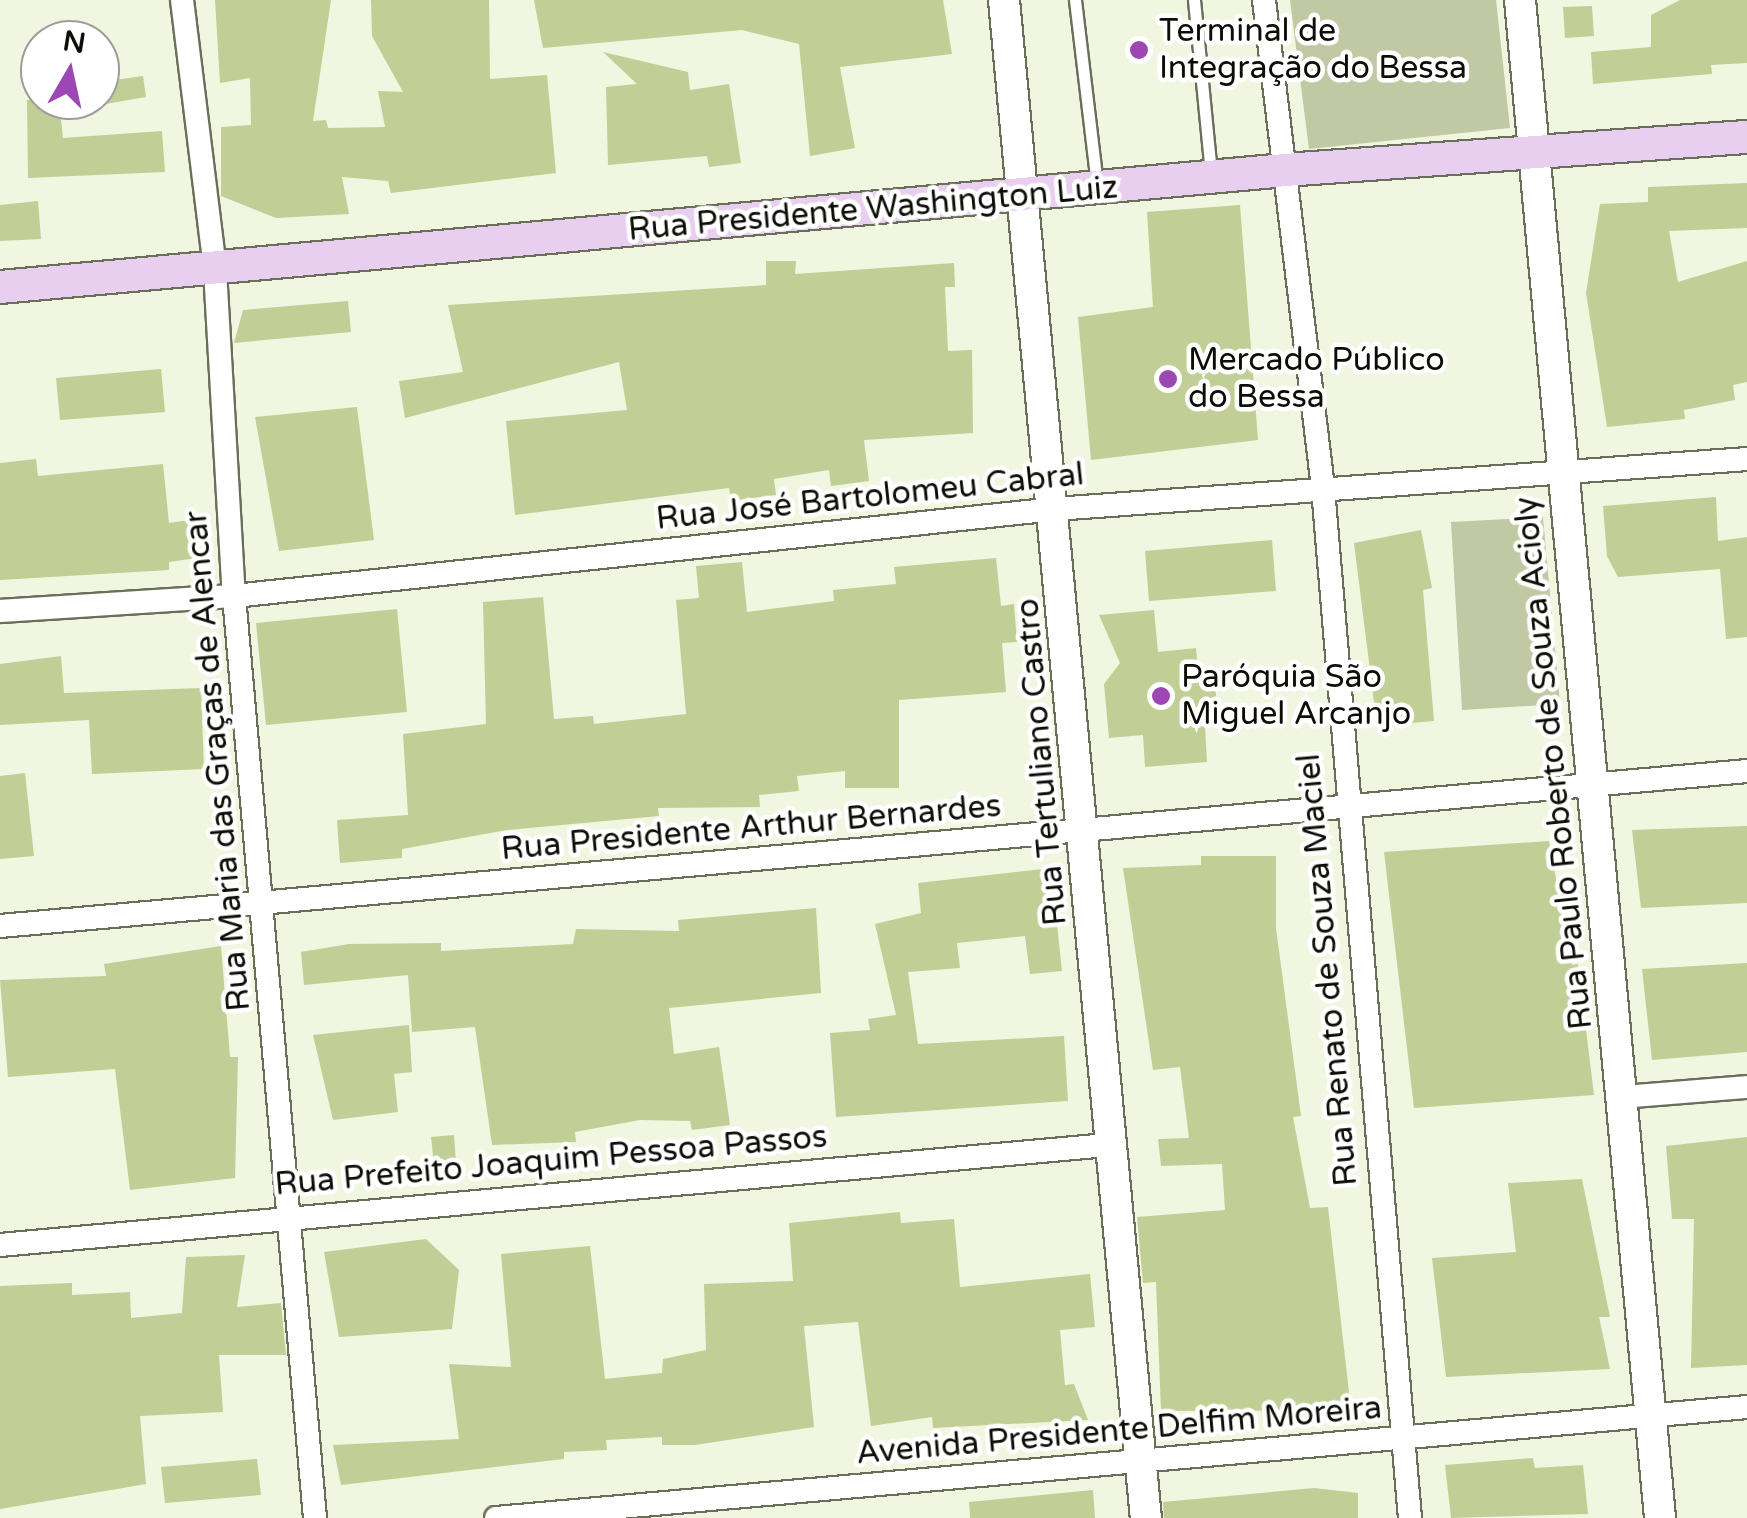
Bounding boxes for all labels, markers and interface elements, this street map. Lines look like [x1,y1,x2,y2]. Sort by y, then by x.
place label: Terminal de Integração do Bessa [1159,13,1467,88]
north arrow [20,20,120,120]
text: N [61,24,88,61]
marker: Terminal de Integração do Bessa [1128,39,1150,61]
street label: Rua Presidente Washington Luiz [627,168,1119,250]
place label: Mercado Público do Bessa [1188,342,1445,417]
marker: Mercado Público do Bessa [1157,368,1179,390]
street label: Rua José Bartolomeu Cabral [654,455,1086,539]
street label: Rua Paulo Roberto de Souza Acioly [1507,495,1601,1031]
street label: Rua Maria das Graças de Alencar [177,509,259,1013]
street label: Rua Tertuliano Castro [1009,597,1075,927]
place label: Paróquia São Miguel Arcanjo [1181,659,1411,734]
marker: Paróquia São Miguel Arcanjo [1150,685,1172,707]
street label: Rua Renato de Souza Maciel [1290,752,1366,1188]
street label: Rua Presidente Arthur Bernardes [499,787,1003,869]
street label: Rua Prefeito Joaquim Pessoa Passos [273,1118,829,1204]
street label: Avenida Presidente Delfim Moreira [855,1389,1383,1473]

